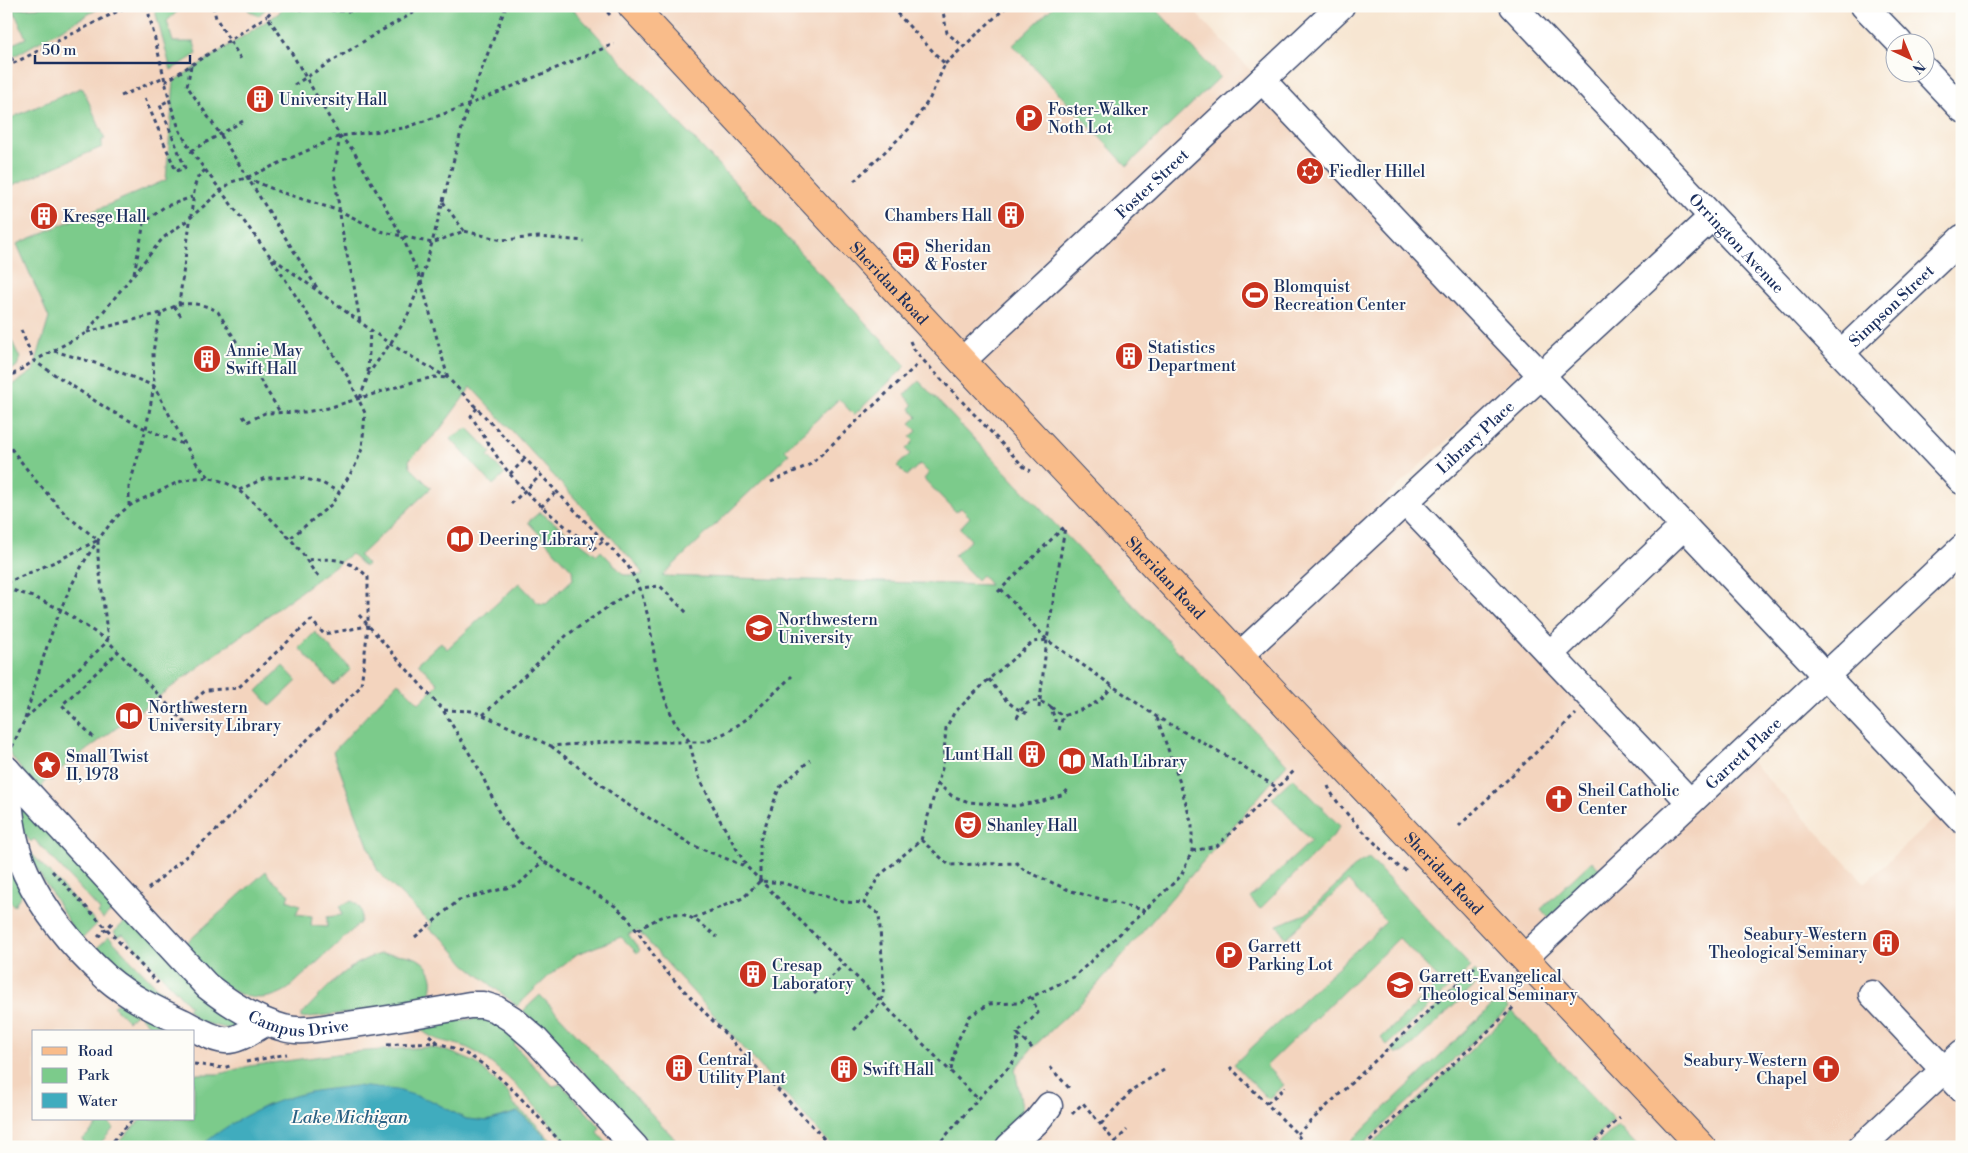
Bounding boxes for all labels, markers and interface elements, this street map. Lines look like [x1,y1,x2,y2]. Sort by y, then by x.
scale bar [35,32,190,64]
north arrow [1886,32,1936,82]
text: 50 m [42,41,76,60]
text: N [1908,56,1929,77]
building icon: University Hall [245,84,275,114]
place label: University Hall [279,90,387,110]
place label: Foster-Walker Noth Lot [1048,100,1148,138]
parking icon: Foster-Walker Noth Lot [1014,103,1044,133]
street label: Foster Street [1112,145,1193,223]
synagogue icon: Fiedler Hillel [1295,156,1325,186]
place label: Fiedler Hillel [1329,162,1425,182]
street label: Orrington Avenue [1684,189,1788,298]
building icon: Chambers Hall [996,200,1026,230]
building icon: Kresge Hall [29,201,59,231]
place label: Chambers Hall [885,206,992,226]
place label: Kresge Hall [63,207,147,227]
place label: Sheridan & Foster [925,237,991,275]
street label: Sheridan Road [845,238,932,329]
bus stop icon: Sheridan & Foster [891,240,921,270]
street label: Simpson Street [1845,261,1939,351]
place label: Blomquist Recreation Center [1273,277,1406,315]
sports icon: Blomquist Recreation Center [1240,280,1270,310]
place label: Statistics Department [1148,338,1237,376]
place label: Annie May Swift Hall [225,341,303,379]
building icon: Statistics Department [1114,341,1144,371]
building icon: Annie May Swift Hall [192,344,222,374]
street label: Library Place [1433,397,1519,479]
library icon: Deering Library [445,524,475,554]
place label: Deering Library [479,530,597,550]
street label: Sheridan Road [1121,533,1209,624]
place label: Northwestern University [778,610,878,648]
school or university icon: Northwestern University [744,613,774,643]
place label: Northwestern University Library [148,698,281,736]
library icon: Northwestern University Library [114,701,144,731]
street label: Garrett Place [1702,713,1786,794]
building icon: Lunt Hall [1017,739,1047,769]
place label: Lunt Hall [944,745,1013,765]
library icon: Math Library [1057,746,1087,776]
place label: Small Twist II, 1978 [66,747,149,785]
place icon: Small Twist II, 1978 [32,750,62,780]
place label: Math Library [1091,752,1187,772]
place label: Sheil Catholic Center [1578,781,1680,819]
church icon: Sheil Catholic Center [1544,784,1574,814]
theatre icon: Shanley Hall [953,810,983,840]
place label: Shanley Hall [987,816,1078,836]
street label: Sheridan Road [1400,828,1487,919]
place label: Seabury-Western Theological Seminary [1708,925,1867,963]
building icon: Seabury-Western Theological Seminary [1871,928,1901,958]
place label: Garrett Parking Lot [1248,937,1333,975]
parking icon: Garrett Parking Lot [1214,940,1244,970]
place label: Cresap Laboratory [772,956,854,994]
building icon: Cresap Laboratory [738,959,768,989]
place label: Garrett-Evangelical Theological Seminary [1419,967,1578,1005]
school or university icon: Garrett-Evangelical Theological Seminary [1385,970,1415,1000]
street label: Campus Drive [244,1006,350,1041]
legend [32,1030,195,1120]
text: Road [78,1042,113,1061]
place label: Central Utility Plant [698,1050,786,1088]
place label: Seabury-Western Chapel [1684,1051,1807,1089]
building icon: Central Utility Plant [664,1053,694,1083]
building icon: Swift Hall [829,1054,859,1084]
church icon: Seabury-Western Chapel [1811,1054,1841,1084]
place label: Swift Hall [863,1060,934,1080]
text: Park [78,1066,110,1085]
text: Water [77,1092,118,1111]
water label: Lake Michigan [291,1106,409,1129]

